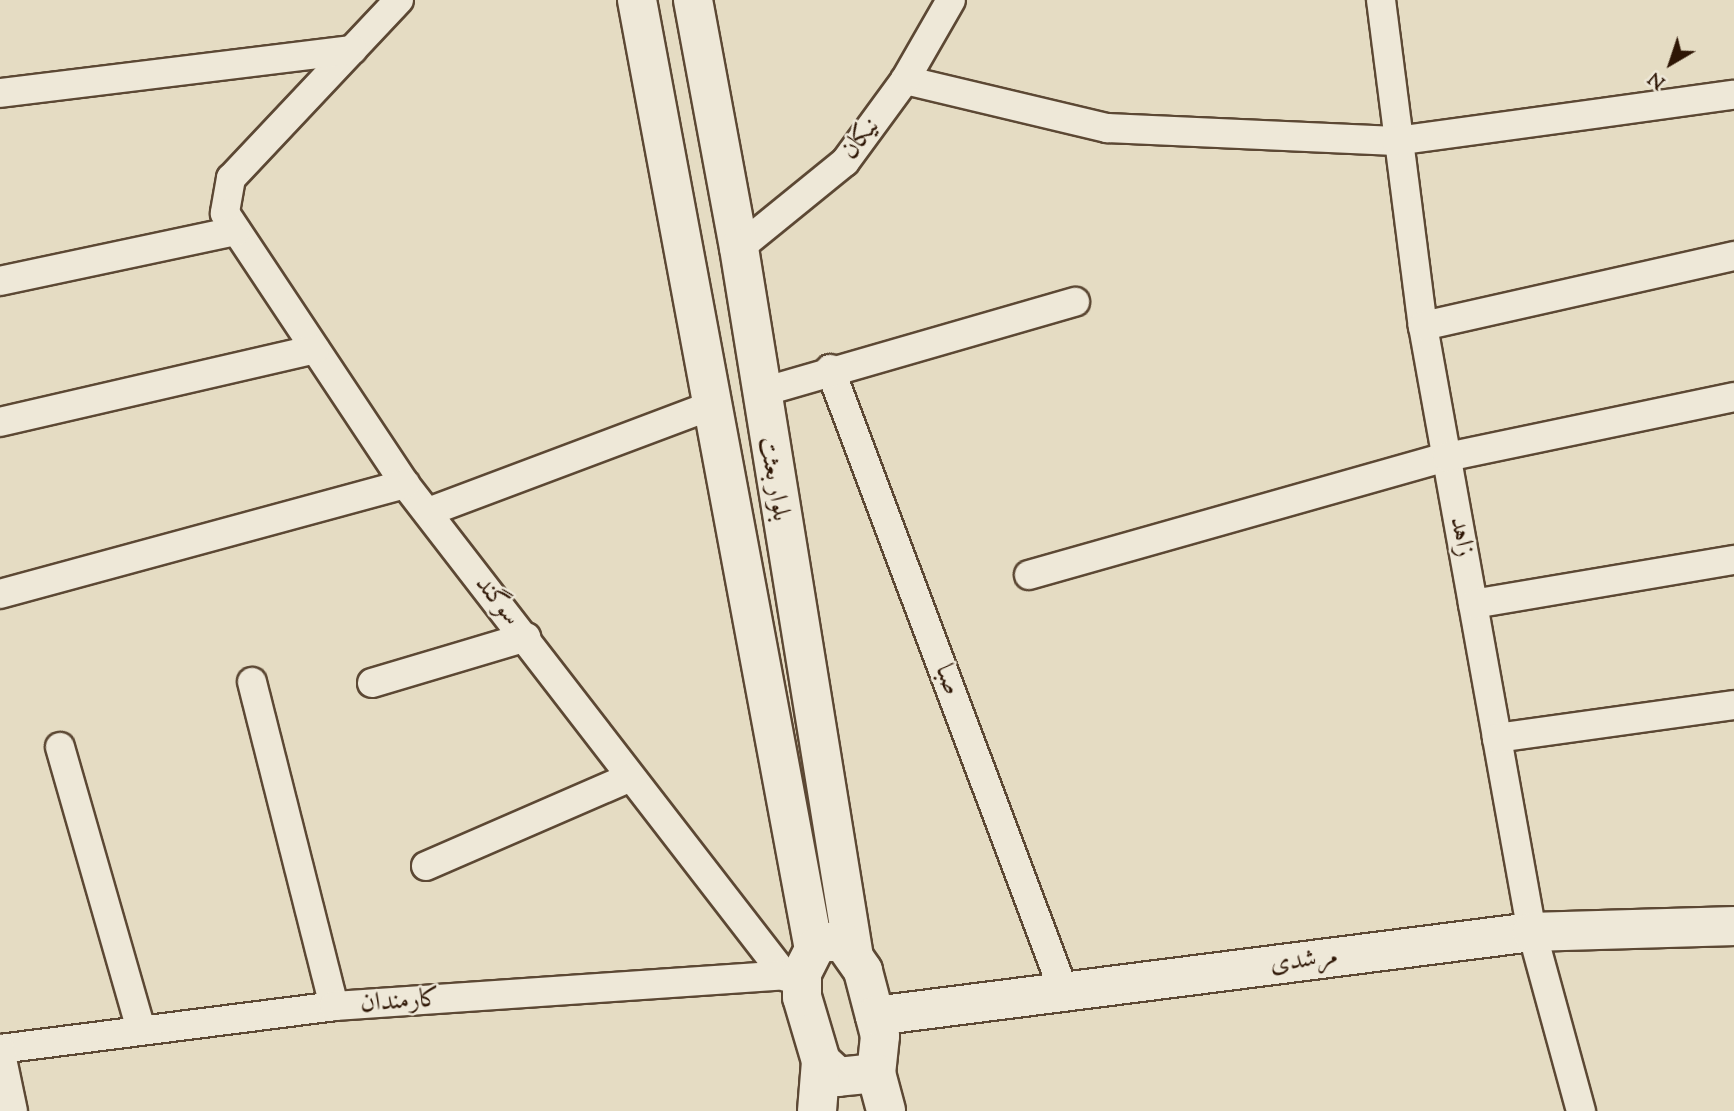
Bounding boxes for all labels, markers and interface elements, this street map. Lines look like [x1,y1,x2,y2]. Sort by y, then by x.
north arrow [1636,28,1706,98]
text: N [1643,64,1672,95]
street label: نیکان [835,112,887,166]
street label: بلوار بعثت [750,434,796,524]
street label: زاهد [1442,515,1480,559]
street label: سوگند [468,569,526,633]
street label: صبا [927,660,967,700]
street label: مرشدی [1268,941,1340,981]
street label: کارمندان [359,984,441,1020]

